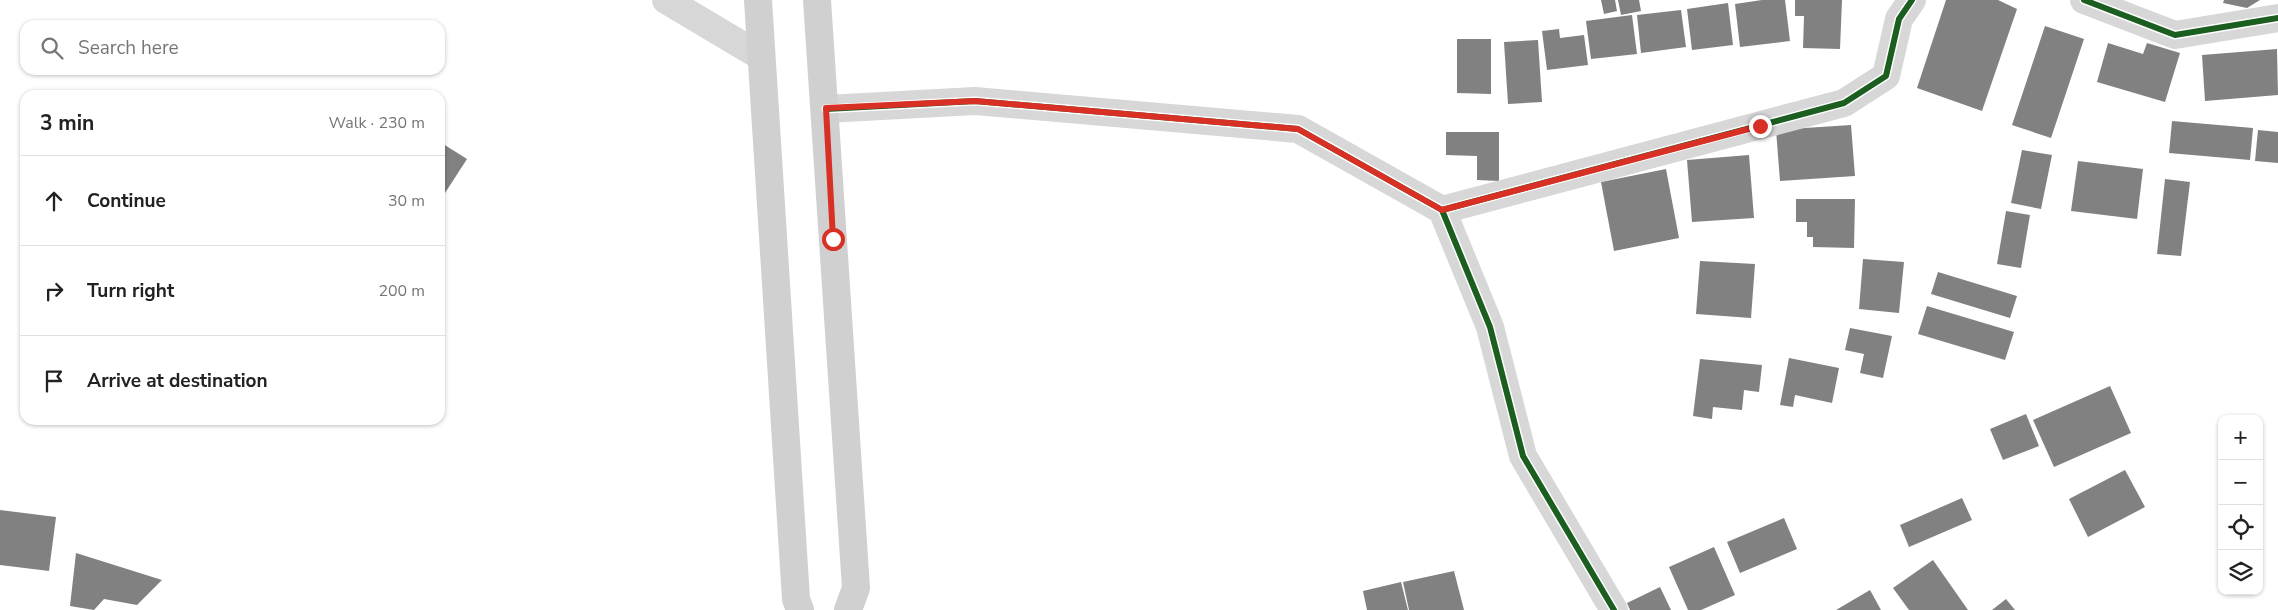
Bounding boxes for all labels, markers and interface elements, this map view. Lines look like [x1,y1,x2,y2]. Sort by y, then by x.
search box [20,20,445,75]
icon: search [38,34,66,62]
text: Search here [78,35,179,61]
text: 3 min [40,109,94,137]
text: Walk · 230 m [329,112,425,134]
route end [1749,115,1772,138]
icon: ahead [40,187,68,215]
text: Continue [87,188,166,214]
text: 30 m [388,190,425,212]
route start [822,228,845,251]
icon: right [40,277,68,305]
text: Turn right [87,278,174,304]
text: 200 m [378,280,425,302]
icon: arrive [40,367,68,395]
text: Arrive at destination [87,368,268,394]
map controls [2218,415,2263,595]
button: + [2218,415,2263,460]
button: − [2218,460,2263,505]
button: locate [2218,505,2263,550]
button: layers [2218,550,2263,595]

